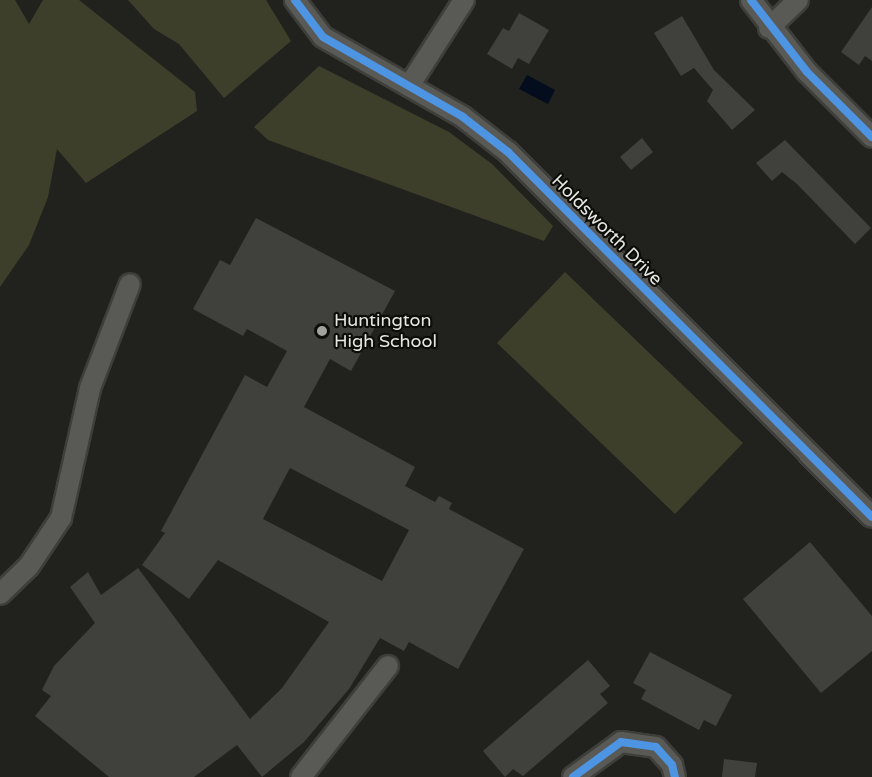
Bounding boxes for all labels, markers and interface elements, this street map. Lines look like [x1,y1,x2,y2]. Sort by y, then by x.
street label: Holdsworth Drive [547,170,667,290]
place label: Huntington High School [334,310,437,352]
marker: Huntington High School [315,324,329,338]

